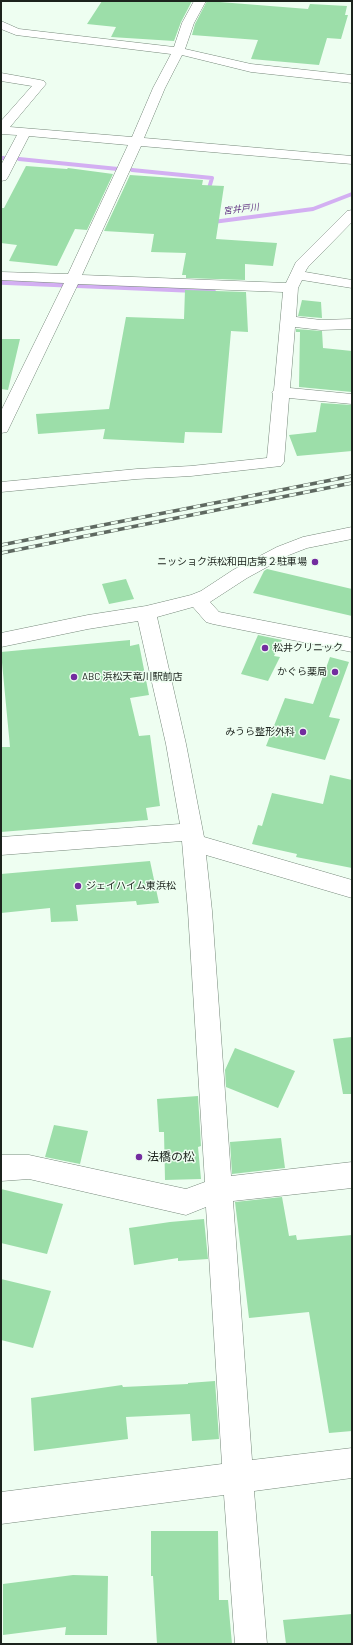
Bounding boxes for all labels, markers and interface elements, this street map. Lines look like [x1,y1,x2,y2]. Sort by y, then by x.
water label: 宮井戸川 [222,201,260,217]
place label: ニッショク浜松和田店第２駐車場 [157,556,307,568]
marker: ニッショク浜松和田店第２駐車場 [310,557,320,567]
place label: 松井クリニック [273,642,343,654]
marker: 松井クリニック [260,643,270,653]
place label: かぐら薬局 [277,666,327,678]
marker: かぐら薬局 [330,667,340,677]
place label: ABC 浜松天竜川駅前店 [82,671,182,683]
marker: ABC 浜松天竜川駅前店 [69,672,79,682]
place label: みうら整形外科 [225,726,295,738]
marker: みうら整形外科 [298,727,308,737]
place label: ジェイハイム東浜松 [86,880,176,892]
marker: ジェイハイム東浜松 [73,881,83,891]
place label: 法橋の松 [147,1150,195,1164]
marker: 法橋の松 [134,1152,144,1162]

